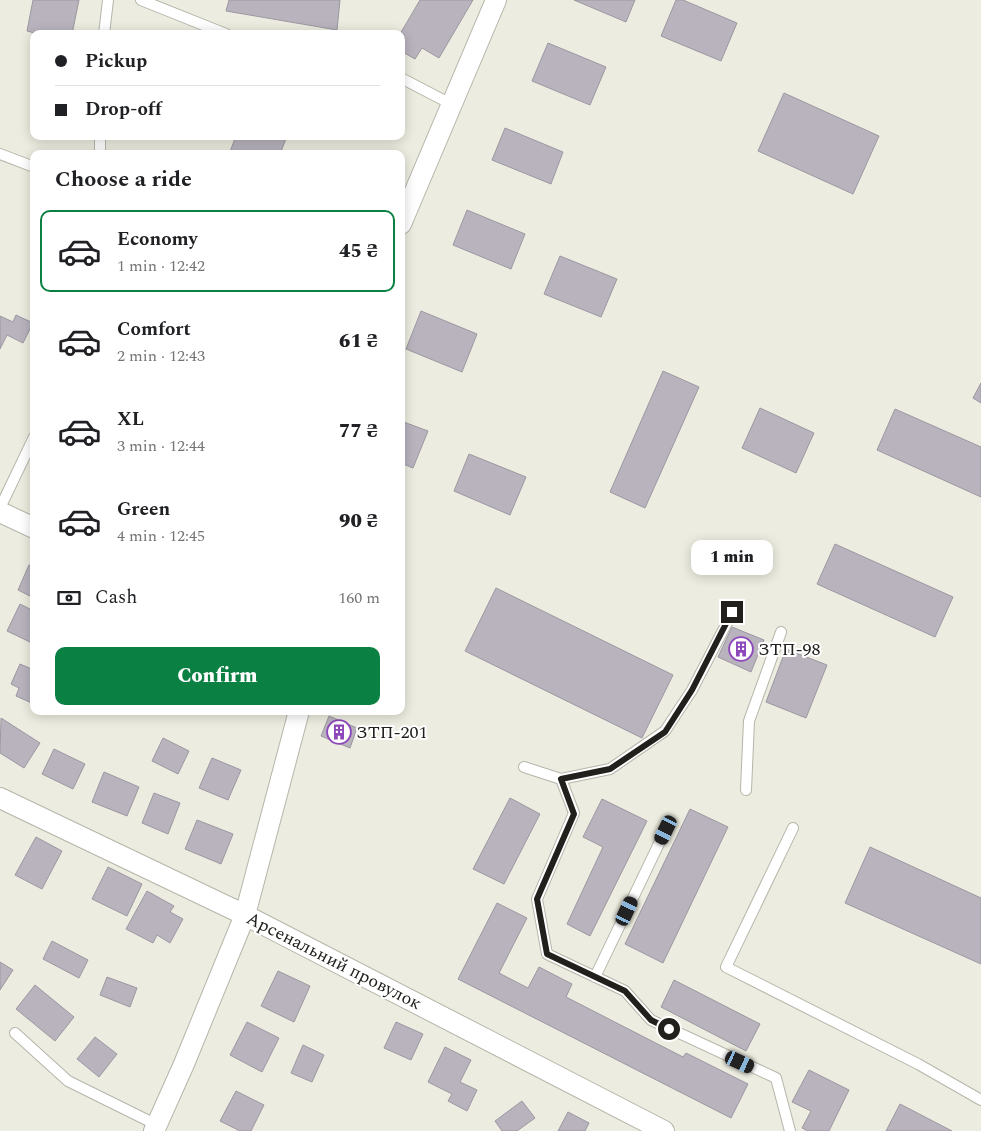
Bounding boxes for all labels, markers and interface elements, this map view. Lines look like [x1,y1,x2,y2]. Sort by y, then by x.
text: Pickup [85,47,147,76]
text: Drop-off [85,95,162,124]
text: Choose a ride [55,163,192,196]
text: Economy [117,225,198,254]
icon: car [57,229,102,274]
text: 45 ₴ [339,237,378,266]
text: 1 min · 12:42 [117,254,205,278]
text: Comfort [117,315,191,344]
icon: car [57,319,102,364]
text: 61 ₴ [339,327,378,356]
text: 2 min · 12:43 [117,344,205,368]
text: XL [117,405,144,434]
icon: car [57,409,102,454]
text: 77 ₴ [339,417,378,446]
text: 3 min · 12:44 [117,434,205,458]
text: Green [117,495,170,524]
icon: car [57,499,102,544]
text: 90 ₴ [339,507,378,536]
text: 4 min · 12:45 [117,524,205,548]
callout: 1 min [691,540,773,574]
text: 1 min [710,545,754,569]
text: Cash [95,583,137,612]
icon: cash [55,584,83,612]
text: 160 m [338,586,380,610]
route end [721,601,743,623]
building icon: ЗТП-98 [728,636,754,662]
place label: ЗТП-98 [758,636,821,663]
button: Confirm [55,647,380,705]
building icon: ЗТП-201 [326,719,352,745]
place label: ЗТП-201 [356,719,428,746]
car [652,813,679,847]
car [613,894,640,928]
street label: Арсенальний провулок [242,905,426,1017]
route start [658,1018,680,1040]
car [723,1049,756,1075]

